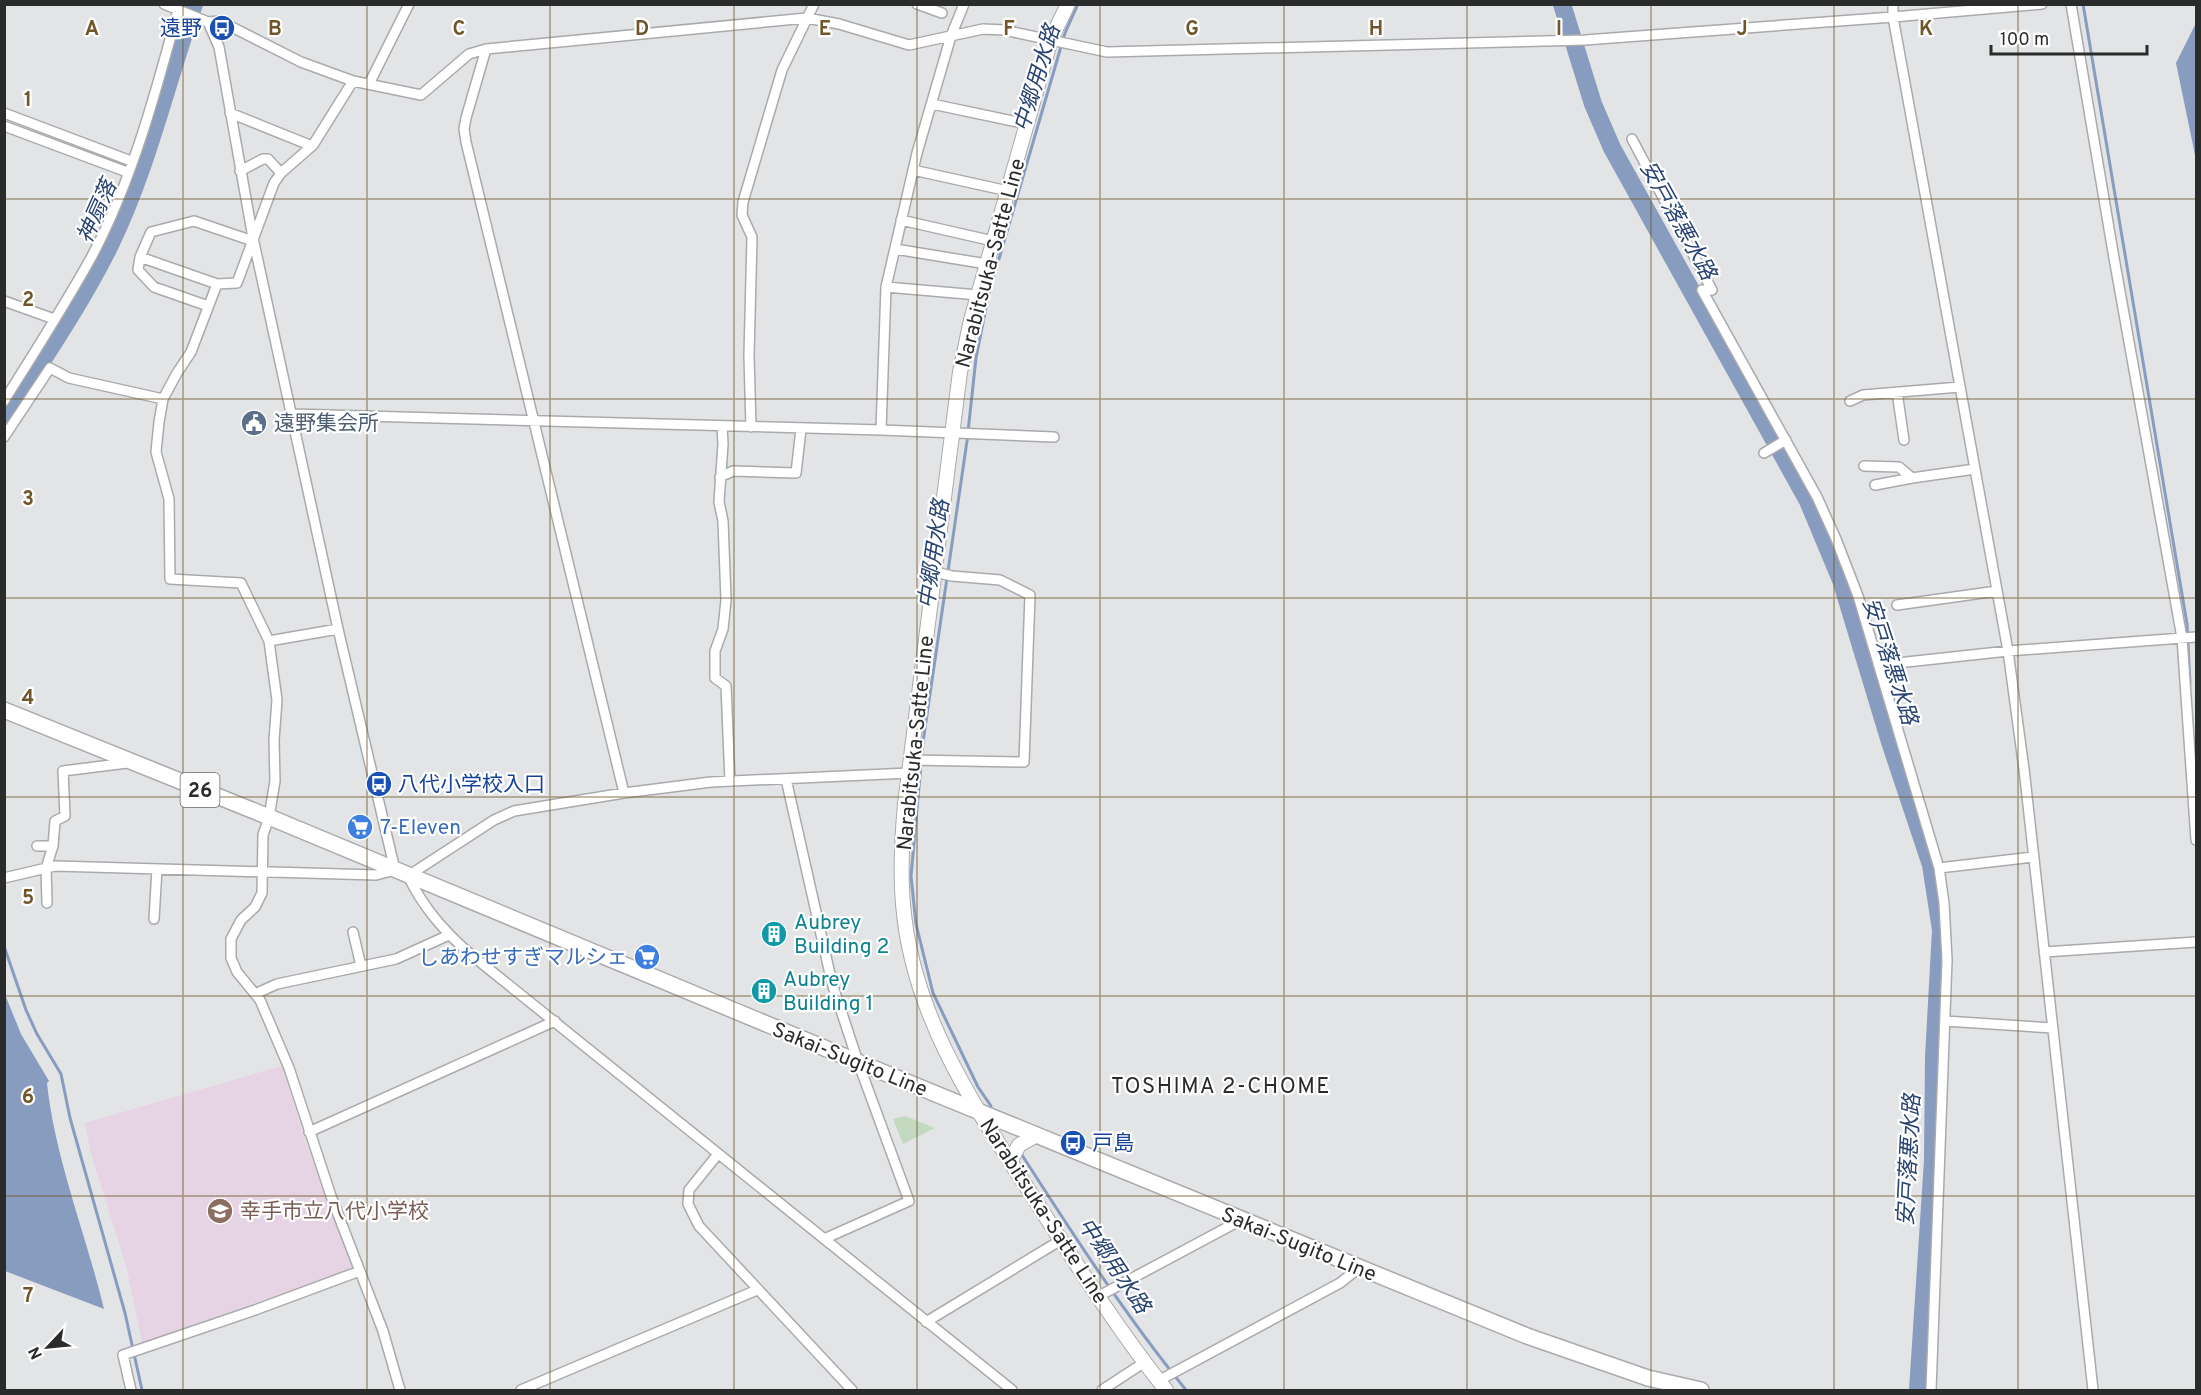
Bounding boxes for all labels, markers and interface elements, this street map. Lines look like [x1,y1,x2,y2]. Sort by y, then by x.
bus stop icon: 遠野 [207,13,237,43]
place label: 遠野 [160,16,202,43]
text: A [85,17,99,43]
text: B [268,17,282,43]
text: C [453,17,465,43]
text: D [635,17,649,43]
text: E [819,17,831,43]
text: F [1003,17,1015,43]
text: G [1185,17,1199,43]
text: H [1369,17,1383,43]
text: I [1556,17,1562,43]
text: J [1736,17,1748,43]
text: K [1919,17,1933,43]
scale bar [1991,18,2147,56]
water label: 中郷用水路 [1009,20,1068,135]
text: 100 m [2000,29,2049,52]
text: 1 [24,88,32,114]
street label: Narabitsuka-Satte Line [950,156,1032,371]
water label: 安戸落悪水路 [1633,157,1722,287]
water label: 神扇落 [73,174,125,248]
text: 2 [22,288,34,314]
public building icon: 遠野集会所 [239,408,269,438]
place label: 遠野集会所 [274,411,379,438]
text: 3 [22,487,34,513]
water label: 中郷用水路 [914,496,957,611]
water label: 安戸落悪水路 [1855,595,1922,731]
street label: Narabitsuka-Satte Line [892,634,941,852]
text: 4 [22,686,34,712]
bus stop icon: 八代小学校入口 [364,769,394,799]
place label: 八代小学校入口 [398,772,545,799]
road number: 26 [180,773,220,807]
supermarket icon: 7-Eleven [345,812,375,842]
place label: 7-Eleven [380,815,461,842]
text: 5 [22,886,34,912]
place label: Aubrey Building 2 [794,910,889,961]
building icon: Aubrey Building 2 [759,919,789,949]
supermarket icon: しあわせすぎマルシェ [632,942,662,972]
place label: しあわせすぎマルシェ [418,945,628,972]
place label: Aubrey Building 1 [783,967,873,1018]
building icon: Aubrey Building 1 [749,976,779,1006]
street label: Sakai-Sugito Line [768,1017,931,1104]
district label: TOSHIMA 2-CHOME [1111,1074,1331,1101]
text: 6 [22,1085,34,1111]
water label: 安戸落悪水路 [1894,1092,1928,1227]
street label: Narabitsuka-Satte Line [973,1114,1113,1310]
bus stop icon: 戸島 [1058,1128,1088,1158]
place label: 戸島 [1092,1131,1134,1158]
school or university icon: 幸手市立八代小学校 [205,1196,235,1226]
place label: 幸手市立八代小学校 [240,1199,429,1226]
street label: Sakai-Sugito Line [1217,1202,1380,1289]
water label: 中郷用水路 [1071,1213,1156,1321]
text: 7 [23,1284,33,1310]
north arrow [18,1317,78,1377]
text: N [25,1343,48,1362]

